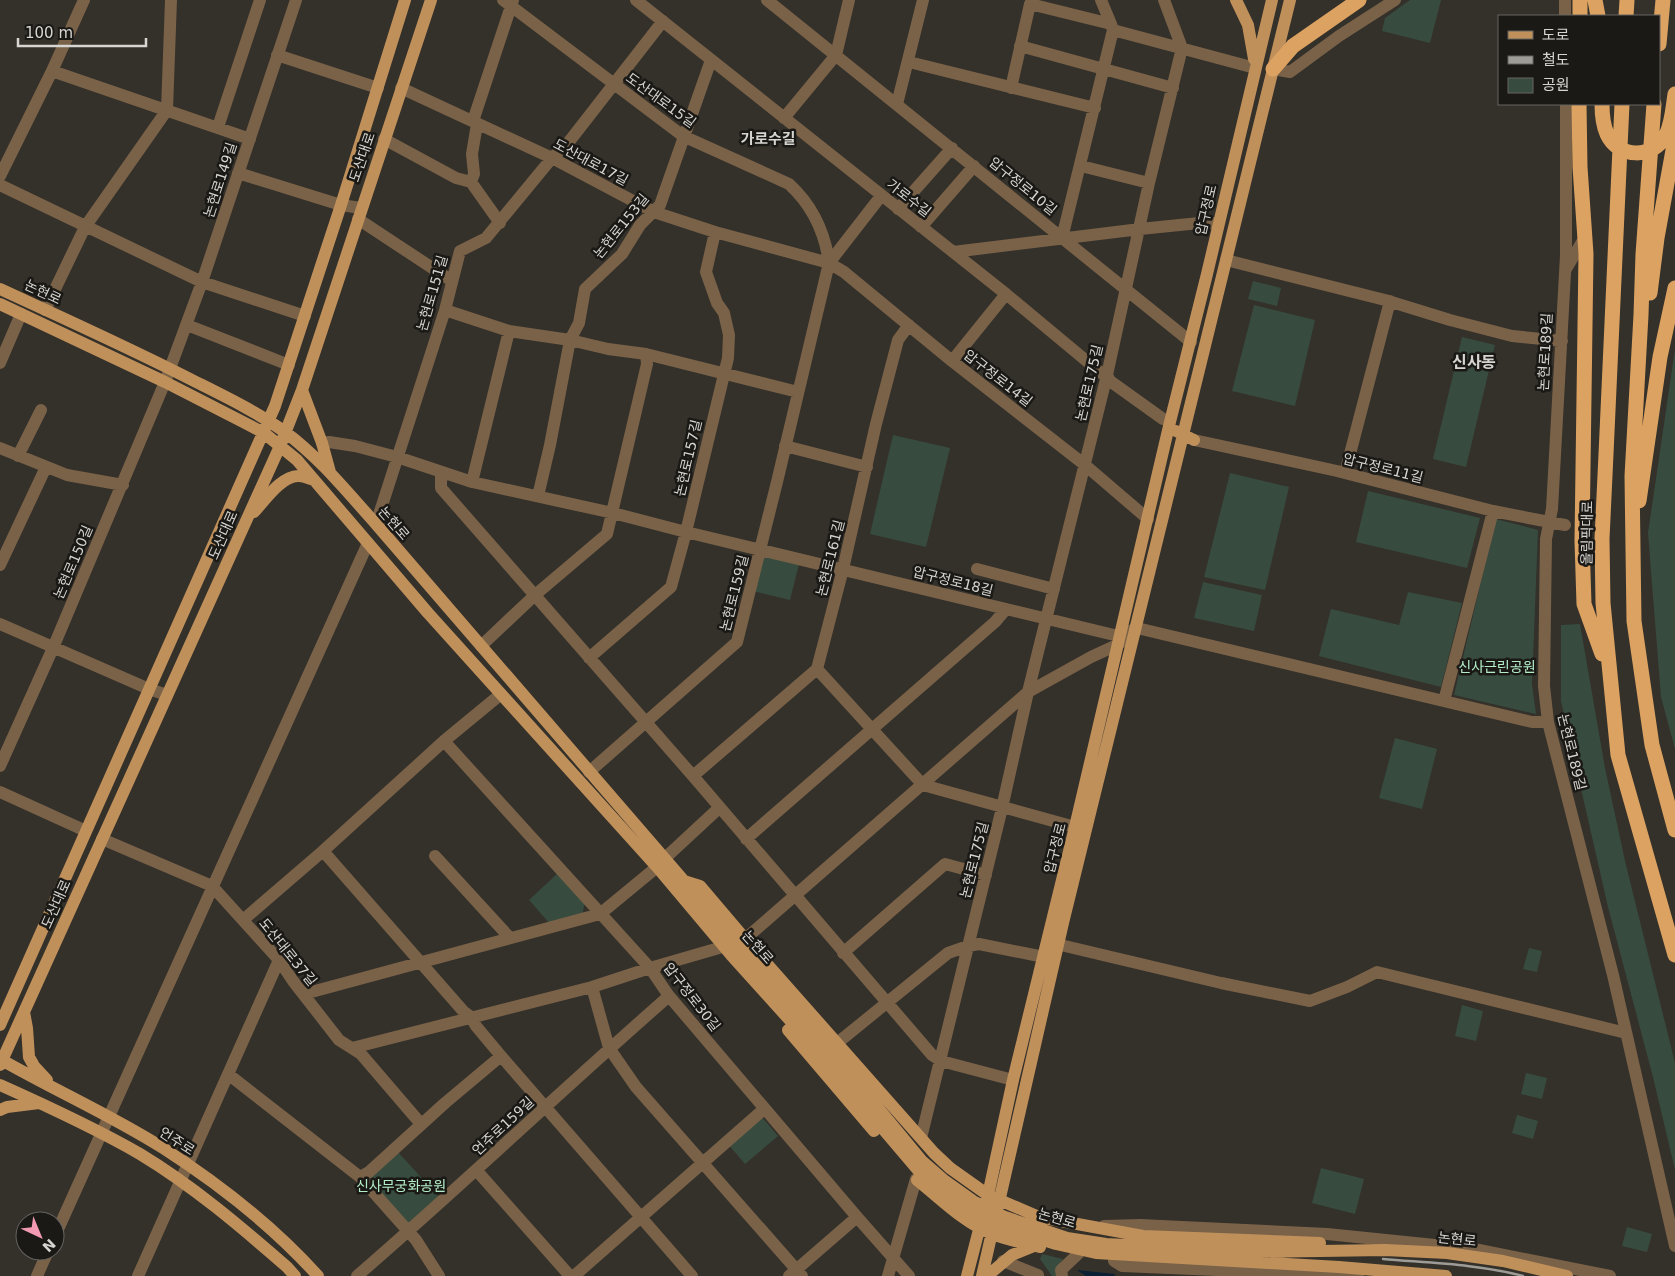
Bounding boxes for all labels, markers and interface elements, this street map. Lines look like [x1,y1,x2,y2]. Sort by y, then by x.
scale bar [18,15,145,47]
legend [1498,15,1660,105]
text: 100 m [25,24,73,42]
text: 도로 [1542,26,1570,44]
text: 철도 [1542,51,1570,69]
street label: 도산대로15길 [623,69,699,131]
text: 공원 [1542,76,1570,94]
street label: 도산대로 [346,130,378,184]
district label: 가로수길 [740,130,796,148]
street label: 도산대로17길 [551,136,631,188]
street label: 논현로149길 [200,140,240,220]
street label: 압구정로10길 [986,154,1060,218]
street label: 가로수길 [884,176,934,220]
street label: 압구정로 [1192,183,1220,237]
street label: 논현로153길 [590,191,652,261]
street label: 논현로151길 [414,253,450,333]
street label: 논현로 [22,277,64,307]
street label: 논현로189길 [1535,313,1555,391]
street label: 논현로175길 [1072,343,1106,423]
street label: 압구정로14길 [961,346,1035,410]
district label: 신사동 [1452,353,1496,372]
street label: 논현로157길 [671,418,705,498]
street label: 압구정로11길 [1341,450,1425,486]
street label: 올림픽대로 [1578,501,1596,565]
street label: 논현로 [375,503,413,543]
street label: 도산대로 [205,508,241,562]
street label: 논현로161길 [813,518,847,598]
street label: 논현로150길 [50,523,96,601]
street label: 논현로159길 [717,553,751,633]
street label: 압구정로18길 [911,563,995,599]
park label: 신사근린공원 [1458,659,1536,675]
street label: 논현로189길 [1555,712,1589,792]
street label: 논현로175길 [957,820,991,900]
street label: 압구정로 [1041,821,1069,875]
street label: 도산대로 [38,877,74,931]
street label: 도산대로37길 [256,915,320,989]
street label: 논현로 [739,927,777,967]
street label: 압구정로30길 [660,960,724,1034]
street label: 언주로159길 [469,1093,537,1159]
street label: 언주로 [156,1124,198,1158]
park label: 신사무궁화공원 [356,1178,446,1194]
street label: 논현로 [1036,1205,1078,1231]
north arrow [15,1211,65,1261]
street label: 논현로 [1437,1229,1477,1249]
text: N [39,1236,59,1255]

